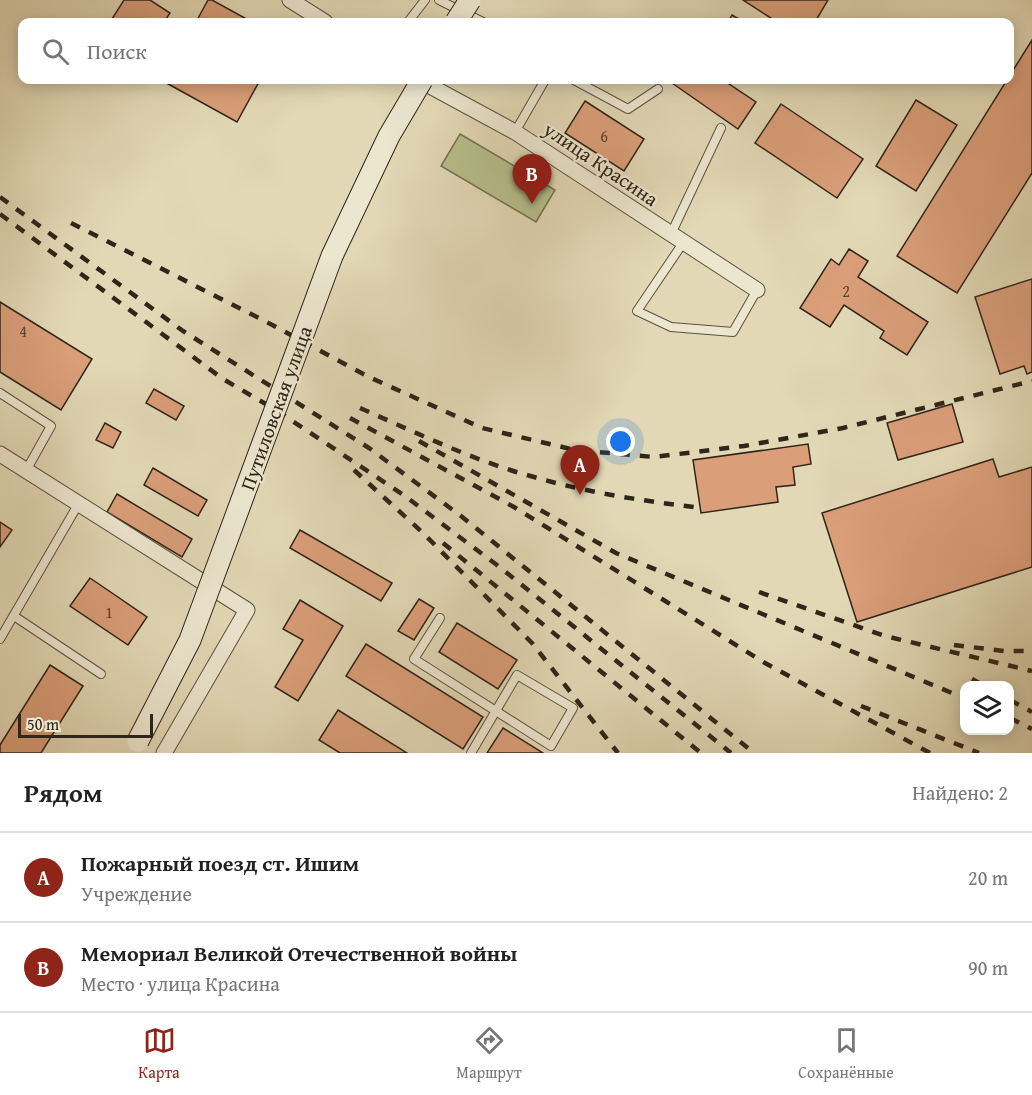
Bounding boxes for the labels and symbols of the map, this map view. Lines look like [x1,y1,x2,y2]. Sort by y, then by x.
street label: улица Красина [537,114,665,213]
house number: 6 [600,124,608,148]
pin: B [512,154,552,204]
house number: 2 [842,279,850,303]
house number: 4 [19,319,27,343]
street label: Путиловская улица [232,321,319,494]
your location [606,427,635,456]
pin: A [560,446,600,495]
house number: 1 [105,600,113,624]
scale bar [18,711,153,738]

